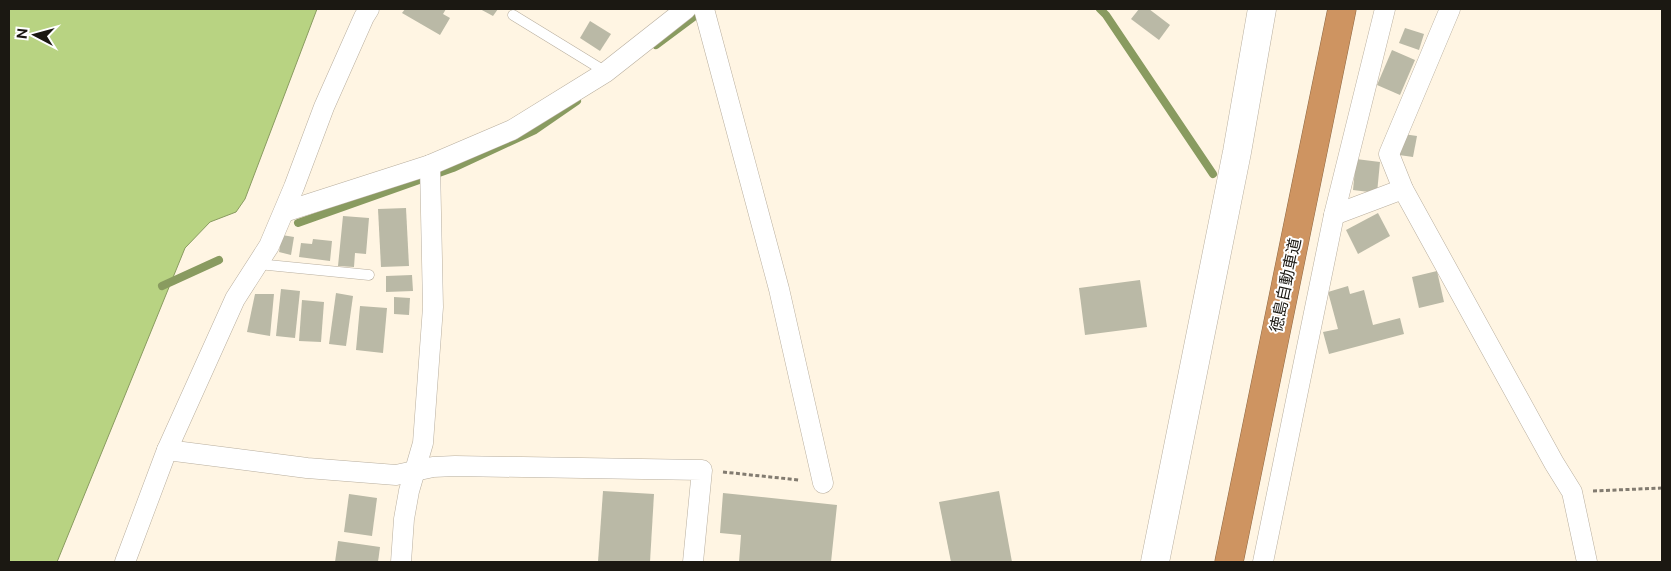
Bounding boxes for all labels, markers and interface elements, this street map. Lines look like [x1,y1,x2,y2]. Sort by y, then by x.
north arrow [10,10,60,60]
text: N [14,27,31,40]
street label: 徳島自動車道 [1266,236,1305,334]

